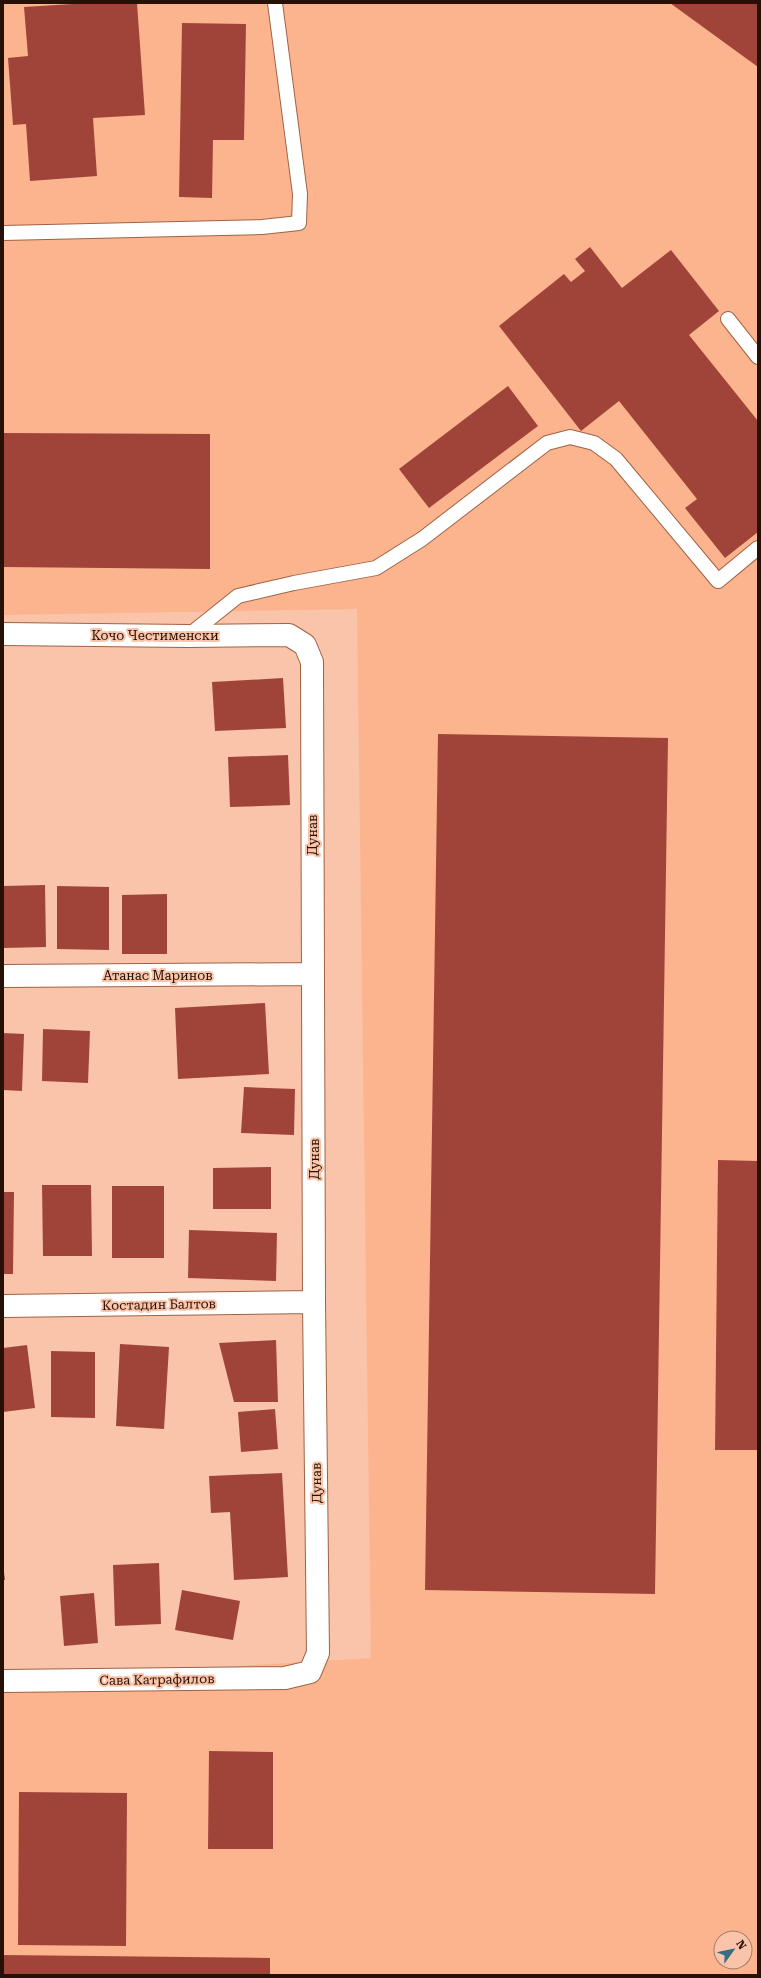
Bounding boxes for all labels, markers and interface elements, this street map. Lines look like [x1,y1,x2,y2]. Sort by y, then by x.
street label: Кочо Честименски [91,628,219,643]
street label: Дунав [305,815,320,855]
street label: Атанас Маринов [103,968,213,983]
street label: Дунав [307,1139,322,1179]
street label: Костадин Балтов [102,1296,216,1313]
street label: Дунав [309,1462,324,1504]
street label: Сава Катрафилов [99,1671,215,1688]
north arrow [713,1930,753,1970]
text: N [733,1938,749,1952]

